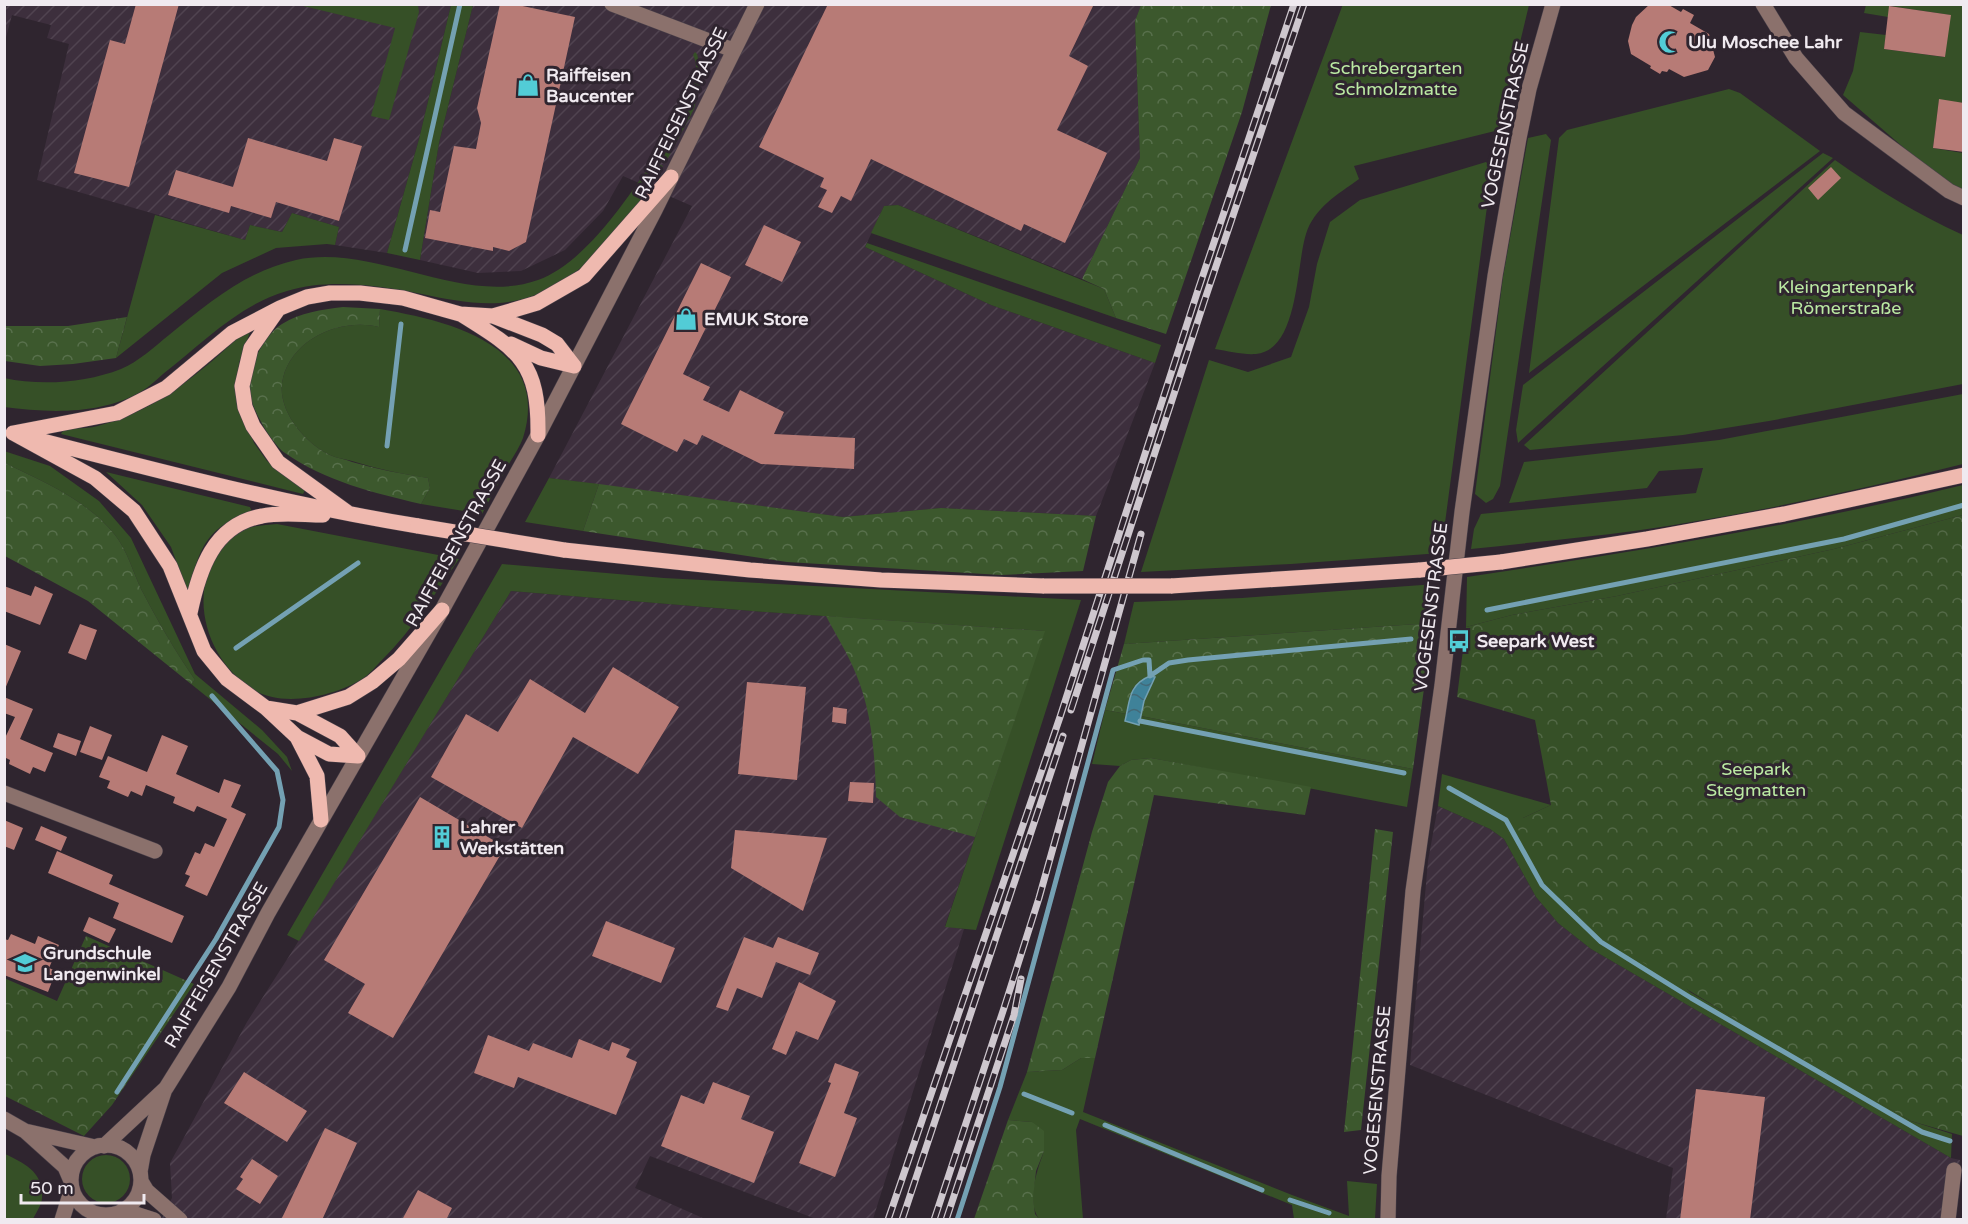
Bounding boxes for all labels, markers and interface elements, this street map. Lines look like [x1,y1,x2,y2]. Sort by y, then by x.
street label: RAIFFEISENSTRASSE [630,24,732,202]
mosque icon: Ulu Moschee Lahr [1657,29,1683,55]
place label: Ulu Moschee Lahr [1688,31,1843,53]
street label: VOGESENSTRASSE [1477,39,1533,211]
park label: Schrebergarten Schmolzmatte [1330,57,1462,100]
place label: Raiffeisen Baucenter [546,64,635,107]
shop icon: Raiffeisen Baucenter [515,72,541,98]
park label: Kleingartenpark Römerstraße [1778,276,1914,319]
shop icon: EMUK Store [673,306,699,332]
place label: EMUK Store [704,308,808,330]
street label: RAIFFEISENSTRASSE [401,455,511,631]
street label: VOGESENSTRASSE [1410,521,1452,693]
bus stop icon: Seepark West [1446,628,1472,654]
place label: Seepark West [1477,630,1594,652]
park label: Seepark Stegmatten [1706,758,1806,801]
place label: Lahrer Werkstätten [460,816,564,859]
building icon: Lahrer Werkstätten [429,824,455,850]
street label: RAIFFEISENSTRASSE [159,878,273,1052]
place label: Grundschule Langenwinkel [43,942,161,985]
school or university icon: Grundschule Langenwinkel [12,950,38,976]
street label: VOGESENSTRASSE [1359,1004,1395,1176]
scale bar [21,1167,144,1205]
text: 50 m [30,1177,74,1199]

